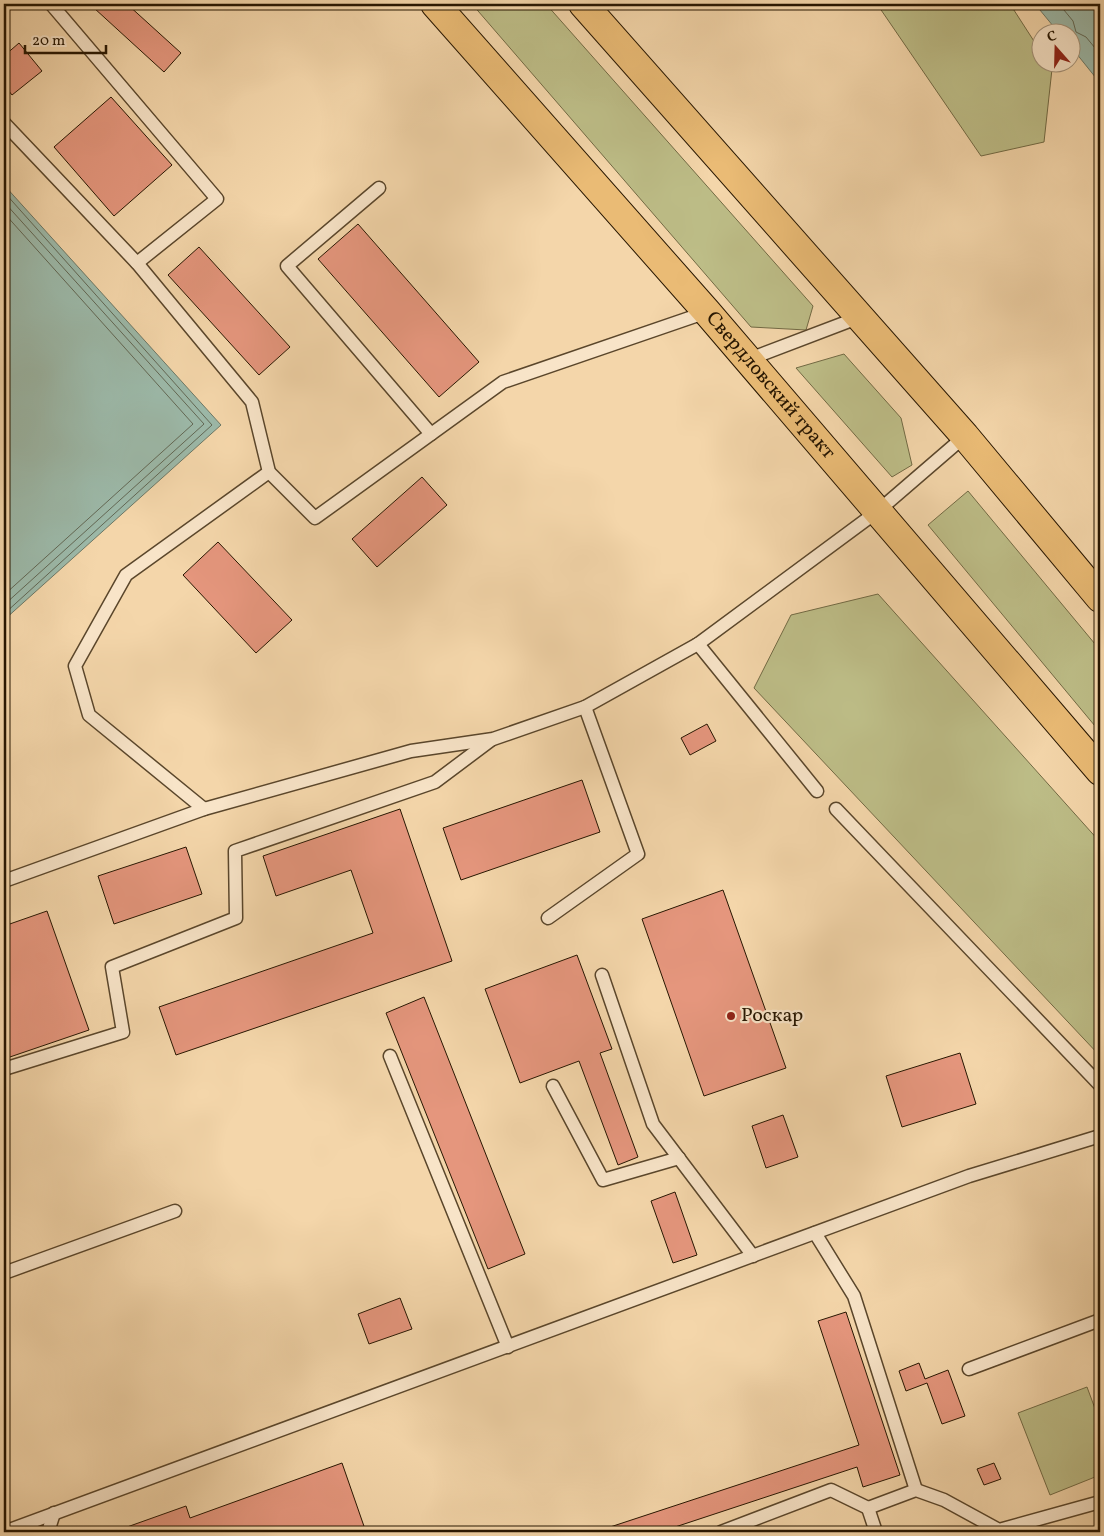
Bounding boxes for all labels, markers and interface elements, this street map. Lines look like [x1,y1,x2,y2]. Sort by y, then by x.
scale bar [25,22,106,54]
north arrow [1032,22,1082,72]
text: С [1045,27,1060,48]
text: 20 m [32,31,65,52]
street label: Свердловский тракт [699,306,842,466]
place label: Роскар [741,1002,803,1030]
marker: Роскар [725,1010,737,1022]

